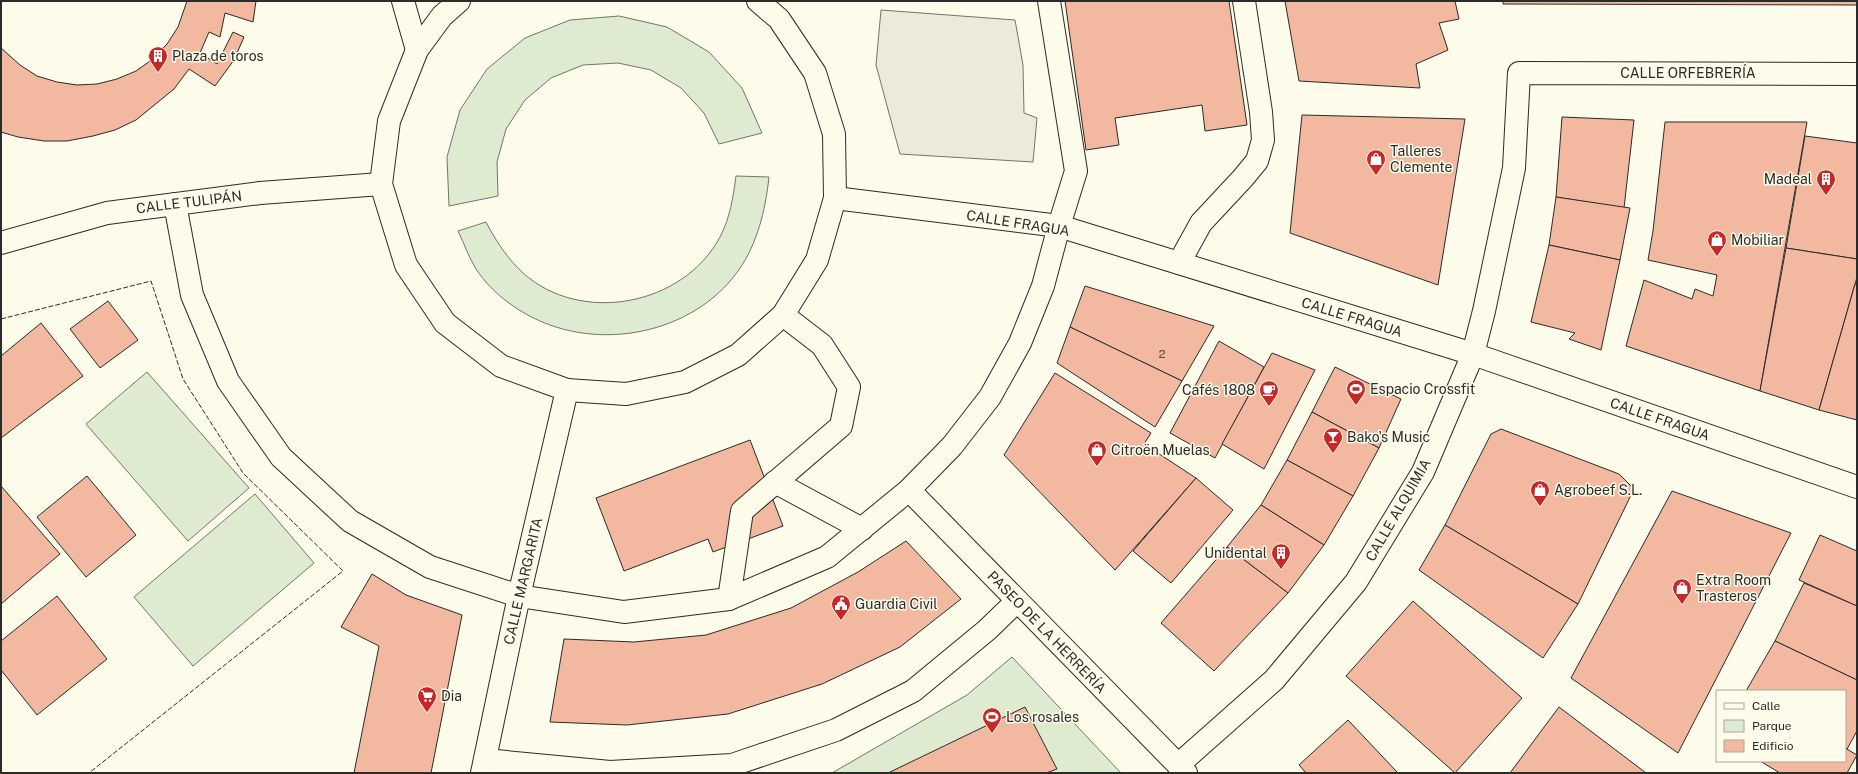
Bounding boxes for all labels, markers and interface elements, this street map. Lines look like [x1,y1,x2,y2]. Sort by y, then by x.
building icon: Plaza de toros [147,45,169,73]
place label: Plaza de toros [172,48,264,64]
street label: CALLE ORFEBRERÍA [1620,64,1756,81]
place label: Talleres Clemente [1390,143,1453,175]
shop icon: Talleres Clemente [1365,148,1387,176]
building icon: Madeal [1815,168,1837,196]
place label: Madeal [1764,171,1812,187]
street label: CALLE TULIPÁN [135,187,243,216]
street label: CALLE FRAGUA [965,207,1071,239]
shop icon: Mobiliar [1706,229,1728,257]
place label: Mobiliar [1731,232,1784,248]
street label: CALLE FRAGUA [1300,294,1404,340]
house number: 2 [1158,347,1166,361]
sports icon: Espacio Crossfit [1345,378,1367,406]
cafe icon: Cafés 1808 [1258,379,1280,407]
place label: Espacio Crossfit [1370,381,1475,397]
place label: Cafés 1808 [1182,382,1255,398]
street label: CALLE FRAGUA [1608,394,1712,444]
bar icon: Bako's Music [1322,426,1344,454]
place label: Bako's Music [1347,429,1430,445]
shop icon: Citroën Muelas [1086,439,1108,467]
place label: Citroën Muelas [1111,442,1210,458]
street label: CALLE ALQUIMIA [1362,456,1434,564]
shop icon: Agrobeef S.L. [1529,479,1551,507]
place label: Agrobeef S.L. [1554,482,1642,498]
street label: CALLE MARGARITA [501,516,545,646]
building icon: Unidental [1270,542,1292,570]
place label: Unidental [1204,545,1267,561]
street label: PASEO DE LA HERRERÍA [984,567,1110,696]
place label: Extra Room Trasteros [1696,572,1771,604]
shop icon: Extra Room Trasteros [1671,577,1693,605]
public building icon: Guardia Civil [830,593,852,621]
place label: Guardia Civil [855,596,938,612]
supermarket icon: Dia [416,685,438,713]
place label: Dia [441,688,462,704]
legend [1716,690,1846,762]
text: Calle [1752,699,1781,713]
sports icon: Los rosales [981,706,1003,734]
place label: Los rosales [1006,709,1079,725]
text: Parque [1752,719,1792,733]
text: Edificio [1752,739,1794,753]

